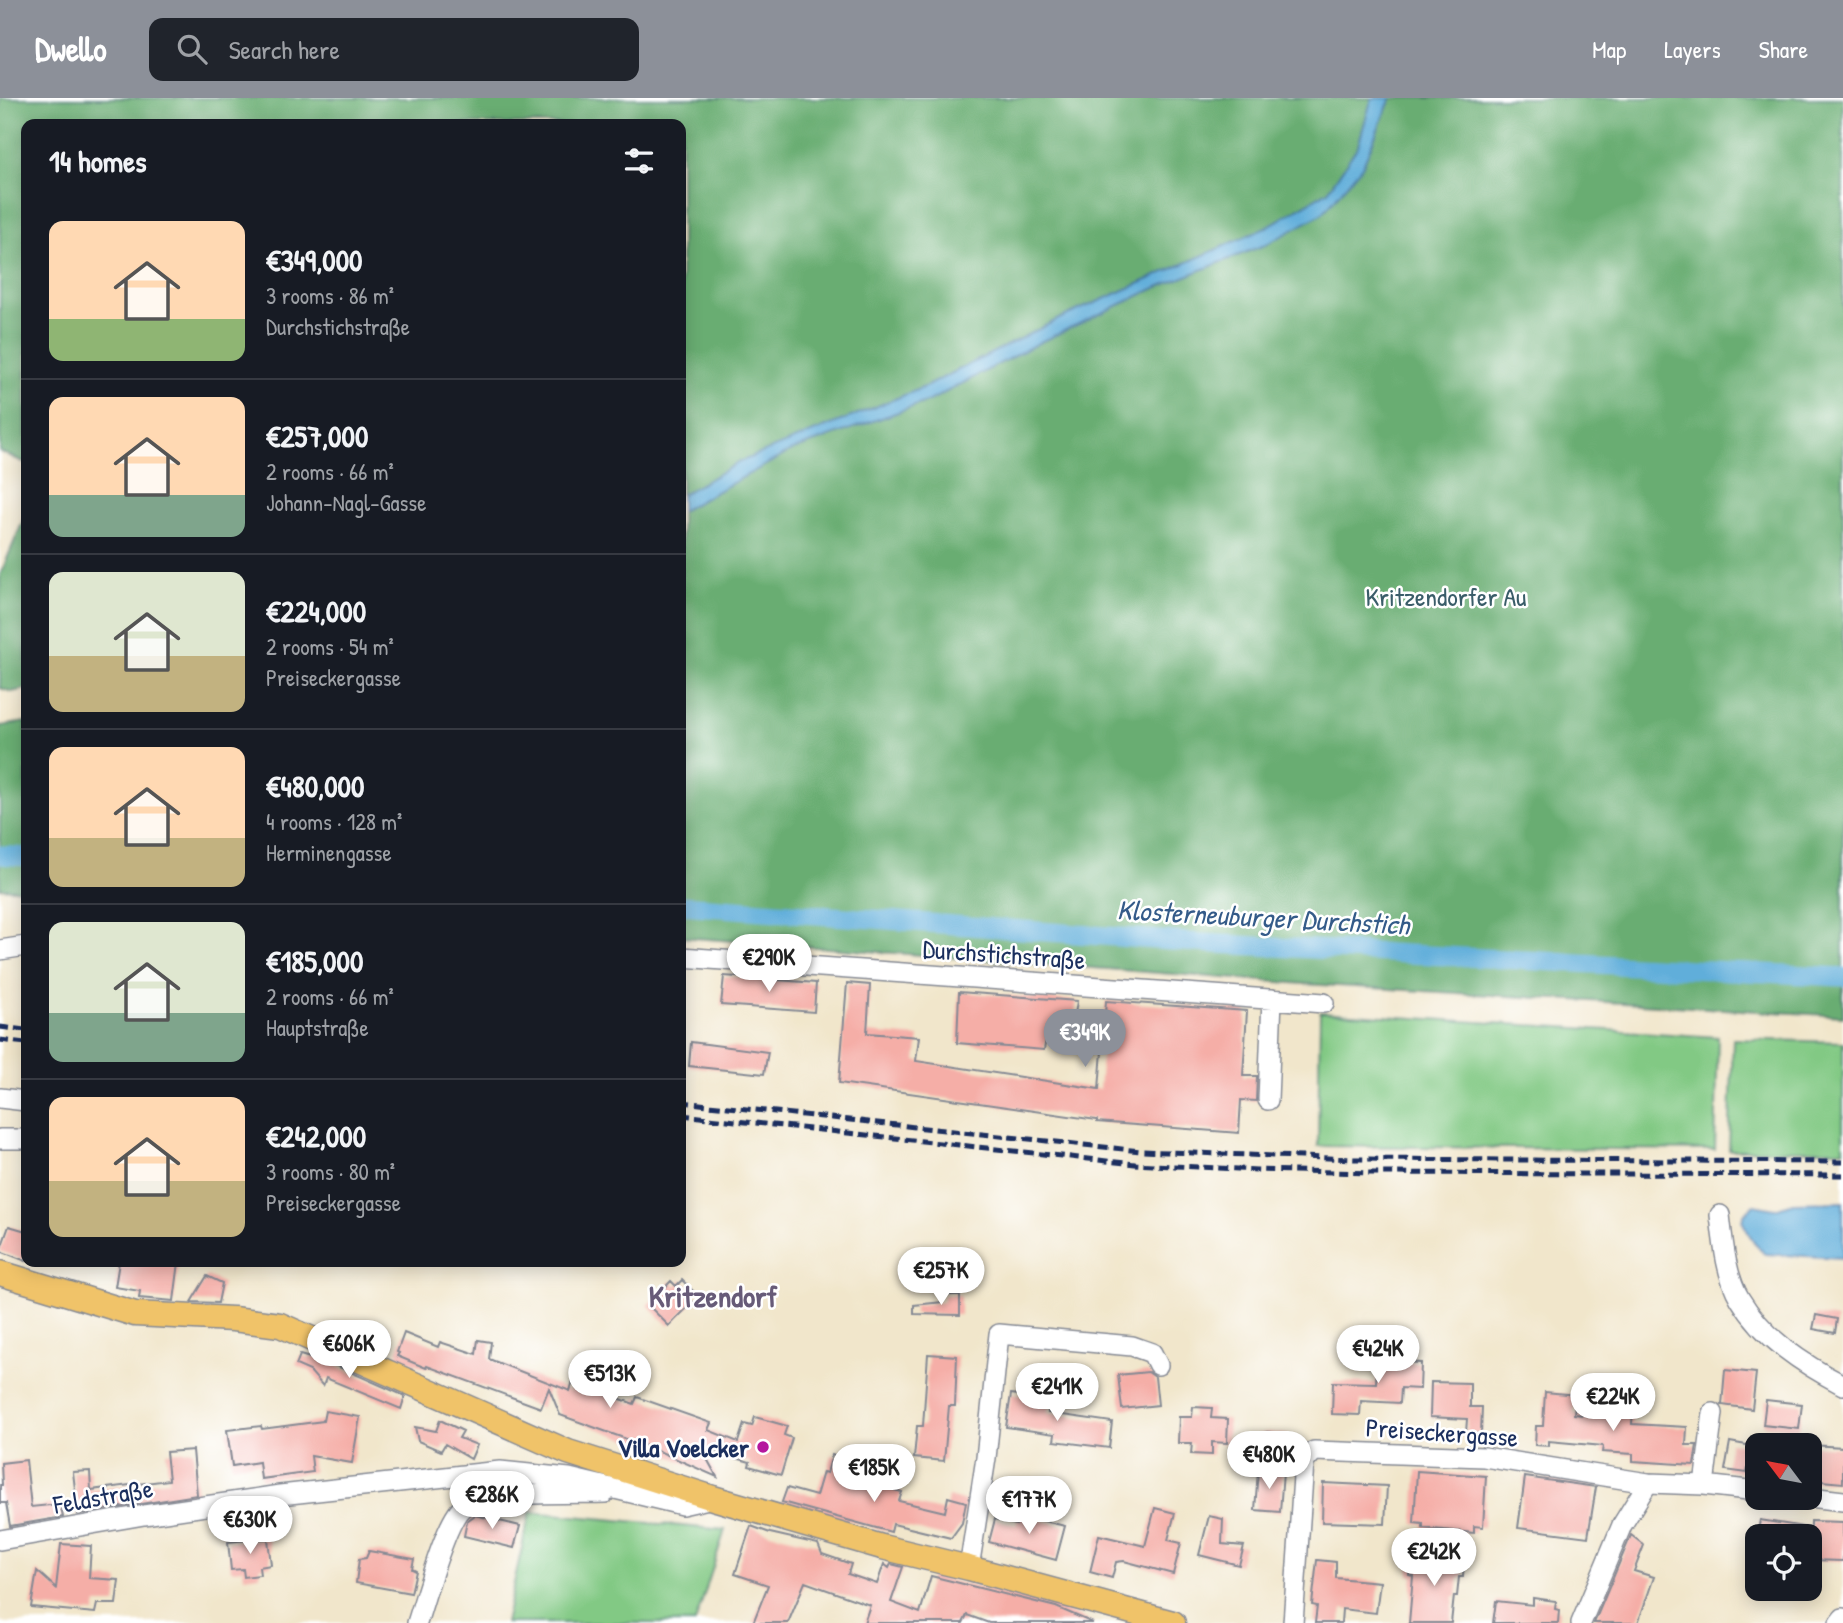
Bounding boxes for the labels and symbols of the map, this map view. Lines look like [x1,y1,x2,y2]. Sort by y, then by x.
park label: Kritzendorfer Au [1366,579,1527,614]
water label: Klosterneuburger Durchstich [1116,890,1412,944]
street label: Durchstichstraße [922,931,1086,977]
pin: €290K [720,934,818,994]
pin: €349K [1036,1010,1134,1069]
pin: €257K [892,1248,990,1307]
district label: Kritzendorf [649,1276,779,1316]
pin: €606K [300,1320,398,1380]
pin: €424K [1329,1326,1427,1385]
pin: €513K [561,1350,659,1410]
pin: €241K [1008,1364,1106,1423]
pin: €224K [1564,1374,1662,1433]
street label: Preiseckergasse [1365,1409,1519,1455]
place label: Villa Voelcker [618,1430,750,1465]
pin: €480K [1220,1432,1318,1491]
north arrow [1745,1433,1822,1510]
marker: Villa Voelcker [755,1439,771,1455]
pin: €185K [825,1444,923,1504]
street label: Feldstraße [50,1470,155,1522]
pin: €286K [443,1472,541,1531]
pin: €177K [980,1476,1078,1536]
pin: €630K [201,1496,299,1556]
pin: €242K [1385,1528,1483,1588]

